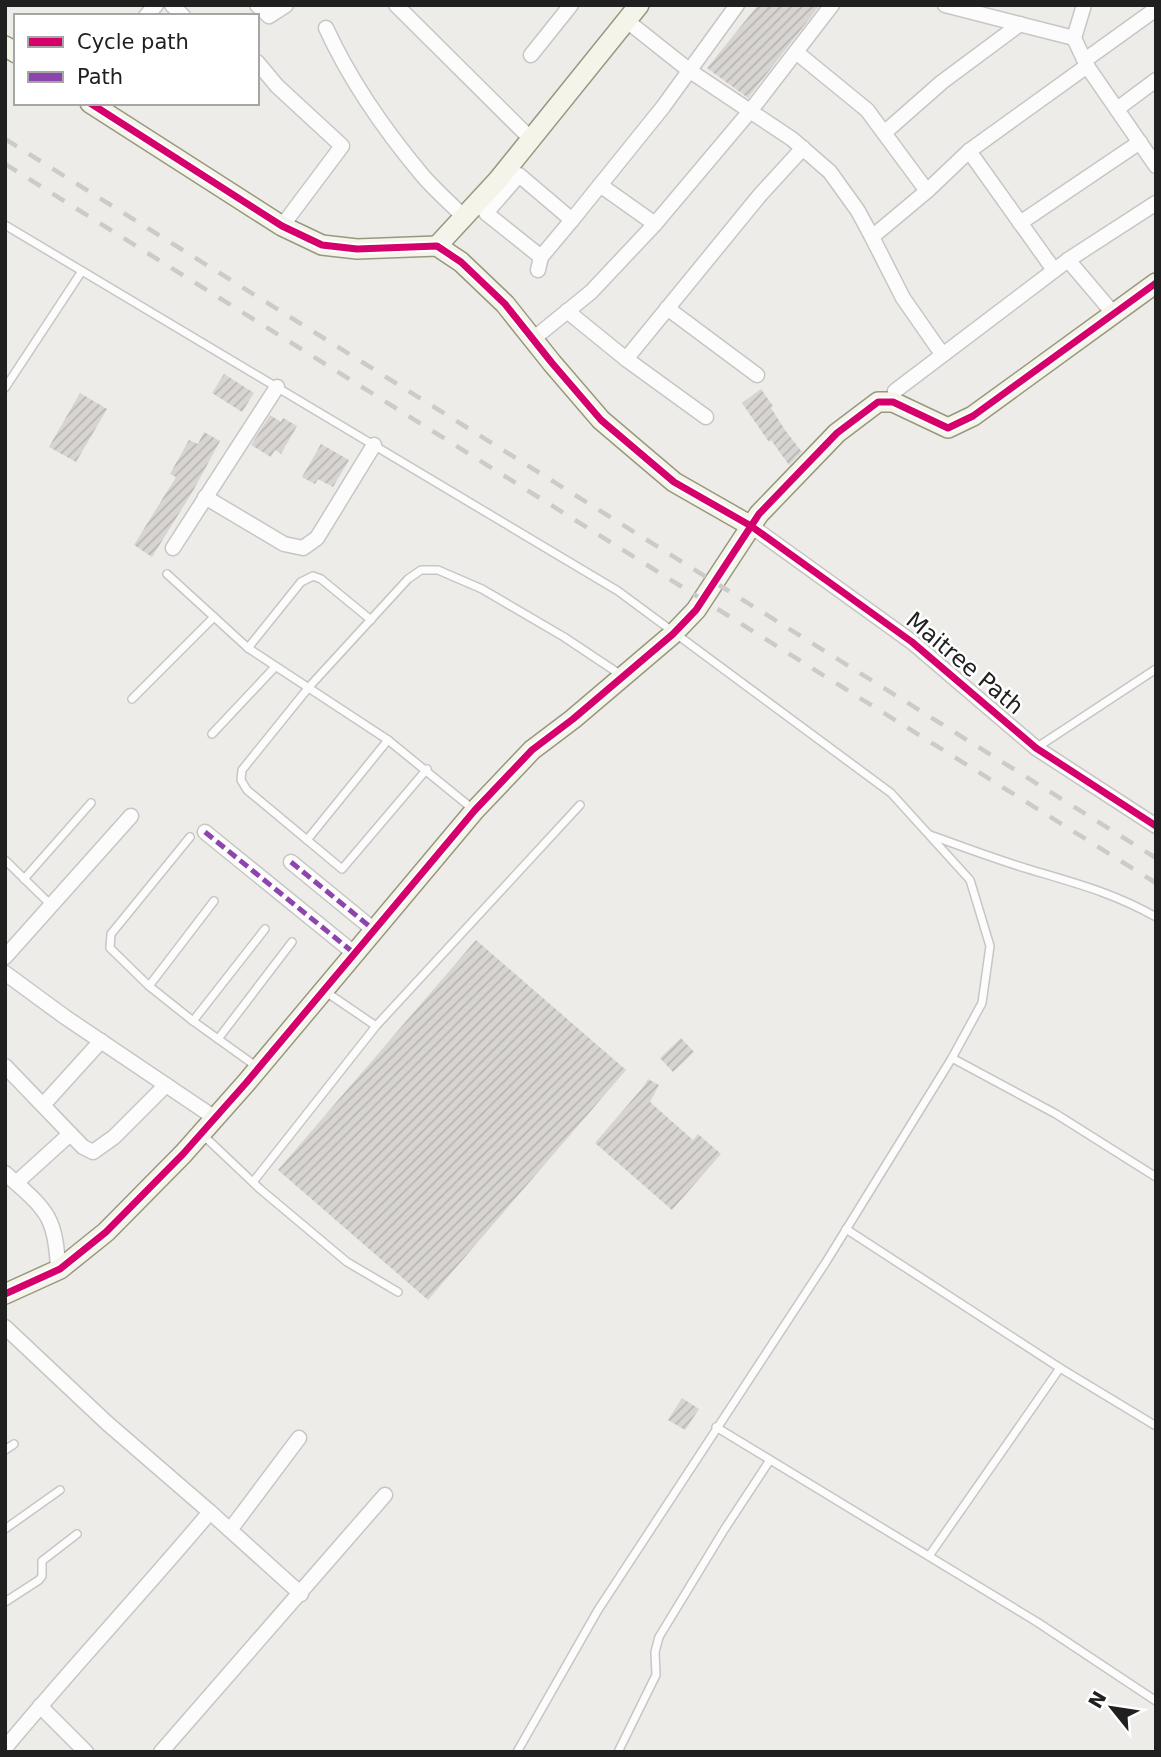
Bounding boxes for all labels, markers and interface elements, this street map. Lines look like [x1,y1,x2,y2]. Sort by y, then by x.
legend [14,14,259,105]
text: Cycle path [77,30,189,54]
text: Path [77,65,123,89]
street label: Maitree Path [901,607,1029,719]
north arrow [1077,1673,1147,1743]
text: N [1084,1687,1111,1712]

